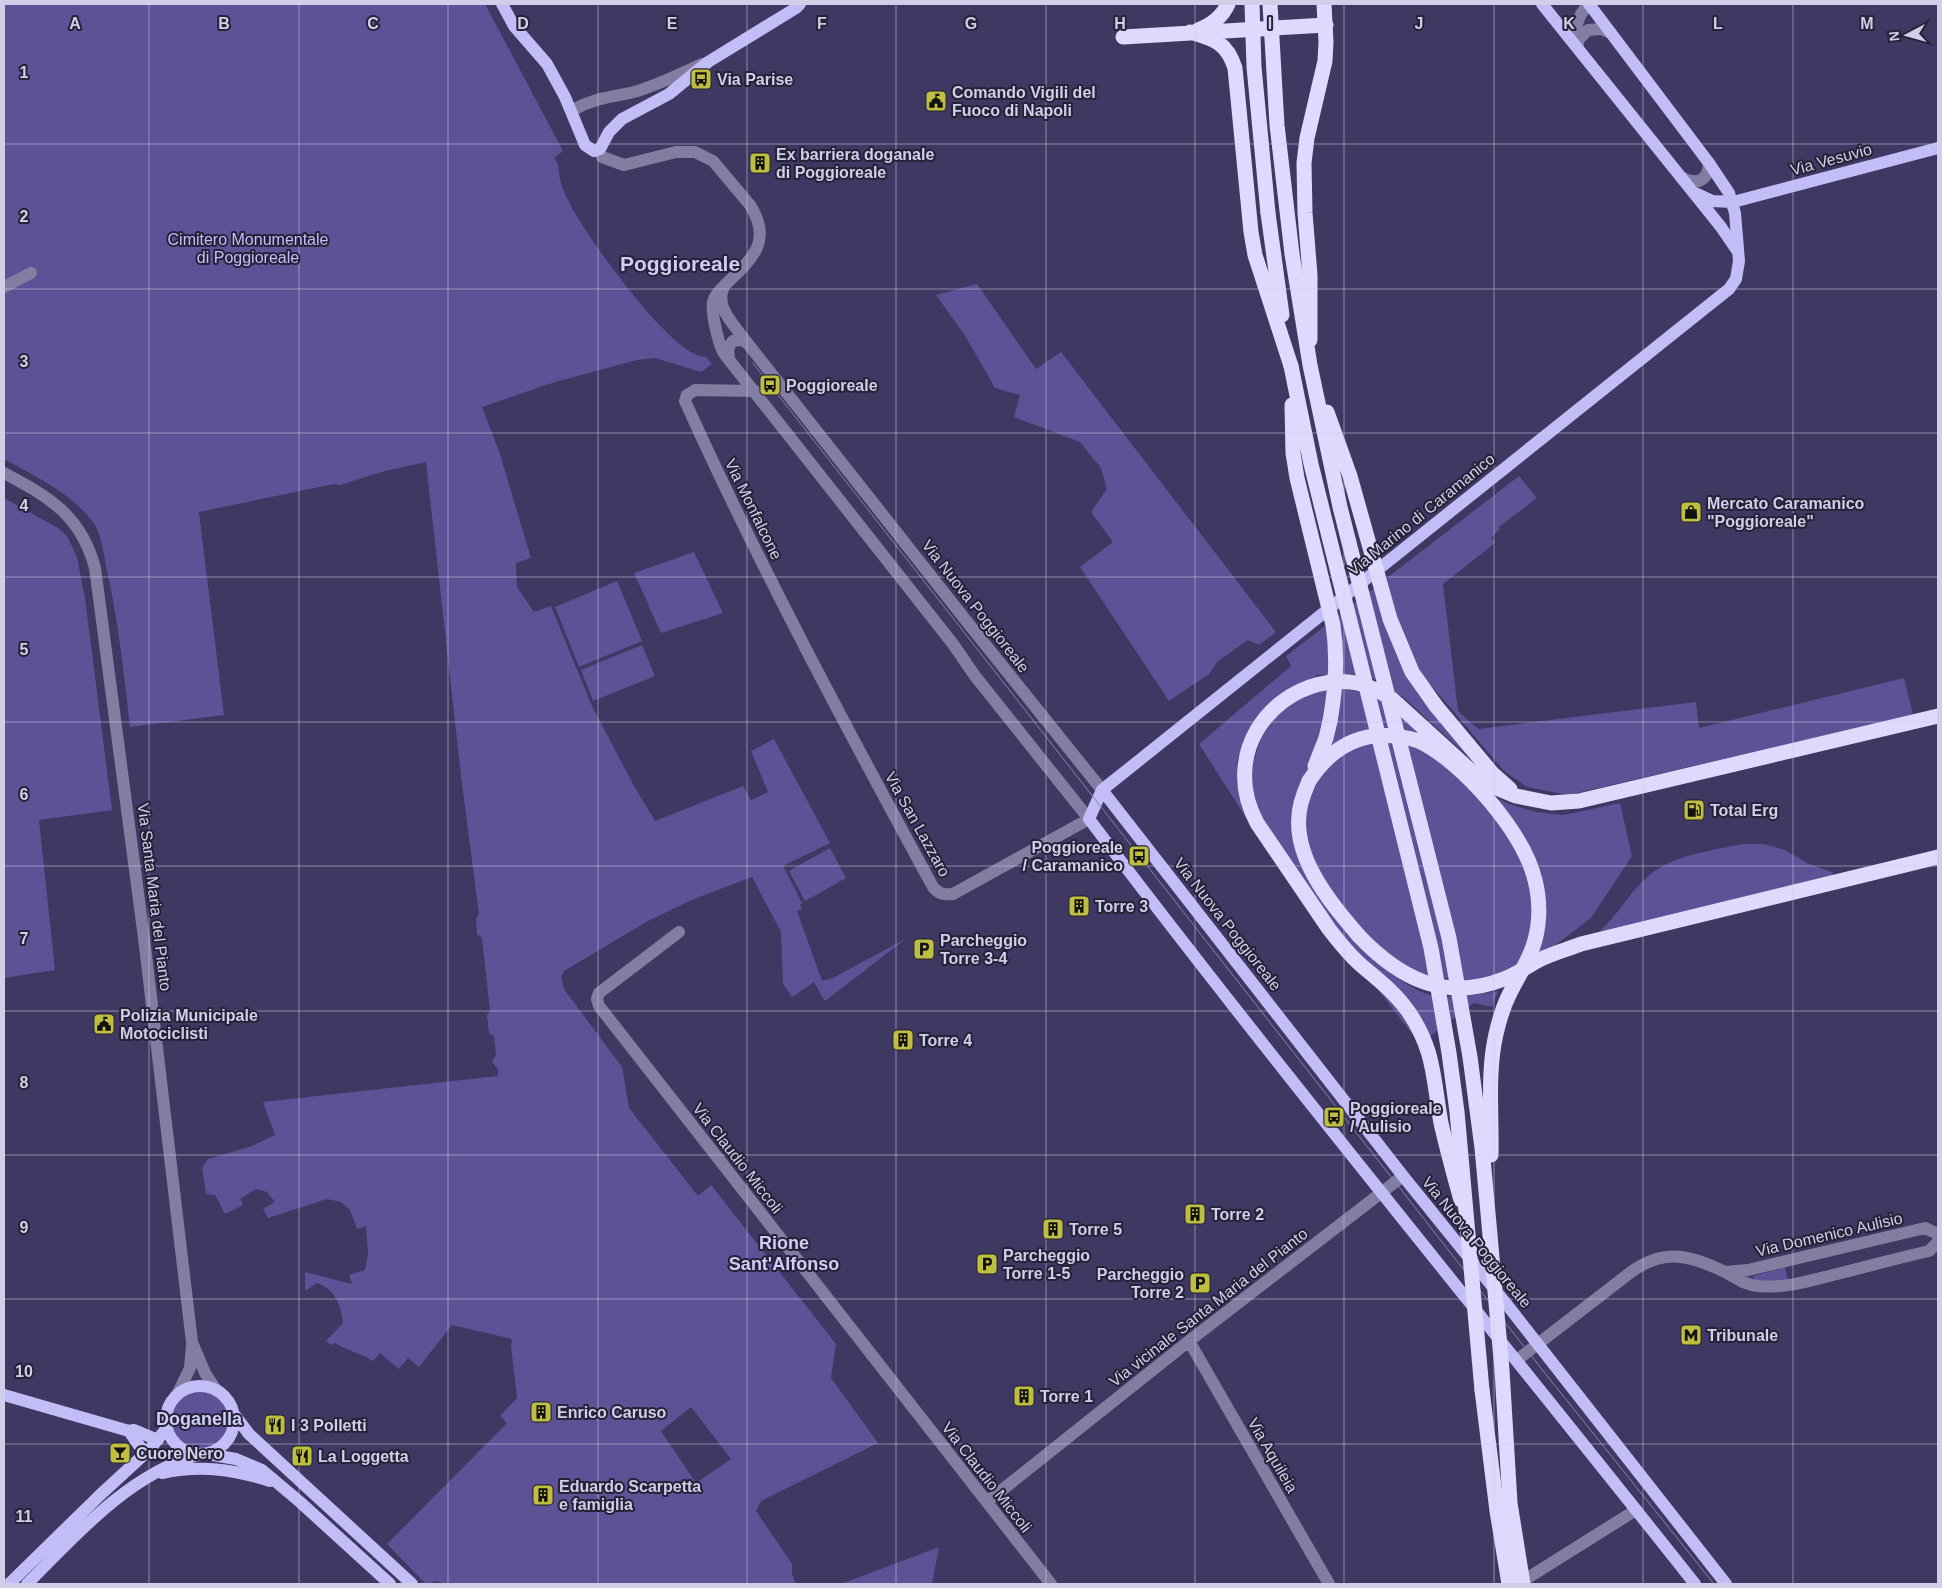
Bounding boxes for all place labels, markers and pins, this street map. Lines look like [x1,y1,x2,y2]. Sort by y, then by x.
bus stop icon: Via Parise [689,67,713,91]
place label: Via Parise [717,71,793,88]
place label: Comando Vigili del Fuoco di Napoli [952,84,1096,119]
public building icon: Comando Vigili del Fuoco di Napoli [924,89,948,113]
place label: Ex barriera doganale di Poggioreale [776,146,934,181]
building icon: Ex barriera doganale di Poggioreale [748,151,772,175]
bus stop icon: Poggioreale [758,373,782,397]
place label: Poggioreale [786,377,878,394]
place label: Mercato Caramanico "Poggioreale" [1707,495,1865,530]
shop icon: Mercato Caramanico "Poggioreale" [1679,500,1703,524]
fuel station icon: Total Erg [1682,798,1706,822]
place label: Total Erg [1710,802,1778,819]
place label: Poggioreale / Caramanico [1023,839,1123,874]
bus stop icon: Poggioreale / Caramanico [1127,844,1151,868]
building icon: Torre 3 [1067,894,1091,918]
place label: Torre 3 [1095,898,1148,915]
place label: Parcheggio Torre 3-4 [940,932,1027,967]
parking icon: Parcheggio Torre 3-4 [912,937,936,961]
place label: Polizia Municipale Motociclisti [120,1007,258,1042]
public building icon: Polizia Municipale Motociclisti [92,1012,116,1036]
building icon: Torre 4 [891,1028,915,1052]
place label: Torre 4 [919,1032,972,1049]
place label: Poggioreale / Aulisio [1350,1100,1442,1135]
bus stop icon: Poggioreale / Aulisio [1322,1105,1346,1129]
building icon: Torre 2 [1183,1202,1207,1226]
place label: Torre 2 [1211,1206,1264,1223]
building icon: Torre 5 [1041,1217,1065,1241]
place label: Torre 5 [1069,1221,1122,1238]
place label: Parcheggio Torre 1-5 [1003,1247,1090,1282]
parking icon: Parcheggio Torre 1-5 [975,1252,999,1276]
place label: Parcheggio Torre 2 [1097,1266,1184,1301]
parking icon: Parcheggio Torre 2 [1188,1271,1212,1295]
metro station icon: Tribunale [1679,1323,1703,1347]
place label: Tribunale [1707,1327,1778,1344]
building icon: Torre 1 [1012,1384,1036,1408]
place label: Torre 1 [1040,1388,1093,1405]
building icon: Enrico Caruso [529,1400,553,1424]
place label: Enrico Caruso [557,1404,667,1421]
restaurant icon: I 3 Polletti [263,1413,287,1437]
place label: I 3 Polletti [291,1417,367,1434]
bar icon: Cuore Nero [108,1441,132,1465]
restaurant icon: La Loggetta [290,1444,314,1468]
place label: Cuore Nero [136,1445,223,1462]
place label: La Loggetta [318,1448,409,1465]
place label: Eduardo Scarpetta e famiglia [559,1478,701,1513]
building icon: Eduardo Scarpetta e famiglia [531,1483,555,1507]

